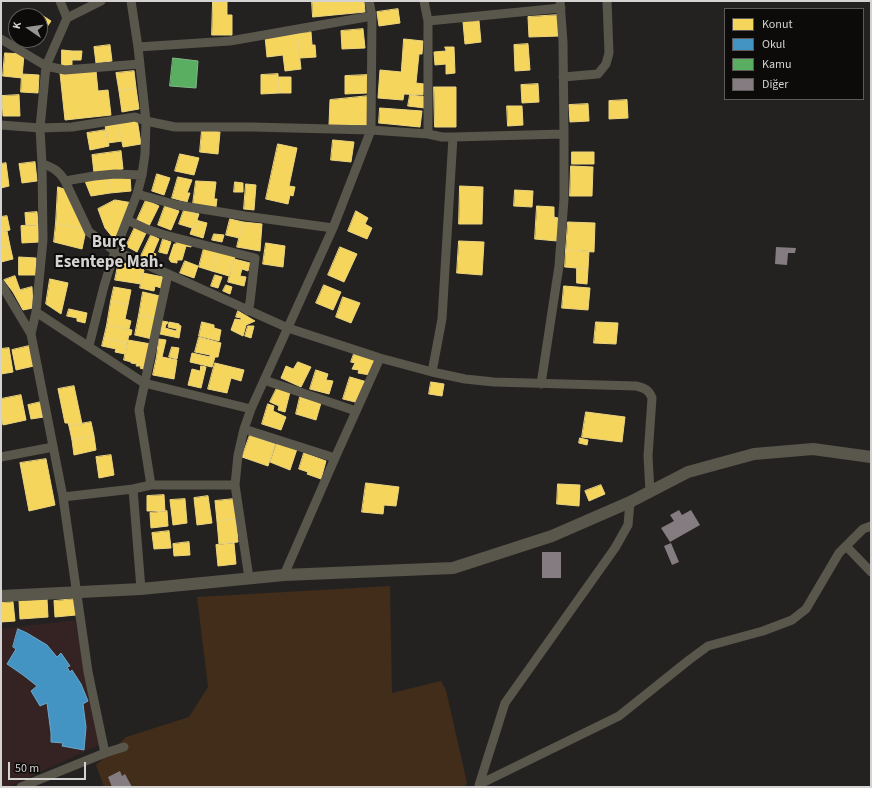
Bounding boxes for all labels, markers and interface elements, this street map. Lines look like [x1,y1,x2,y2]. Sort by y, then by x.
north arrow [8,8,48,48]
legend [724,8,864,100]
text: Konut [762,16,793,33]
text: K [9,20,25,30]
text: Okul [762,36,785,53]
text: Kamu [762,56,791,73]
text: Diğer [762,76,788,93]
district label: Burç Esentepe Mah. [54,233,164,273]
scale bar [10,754,88,780]
text: 50 m [15,760,39,777]

